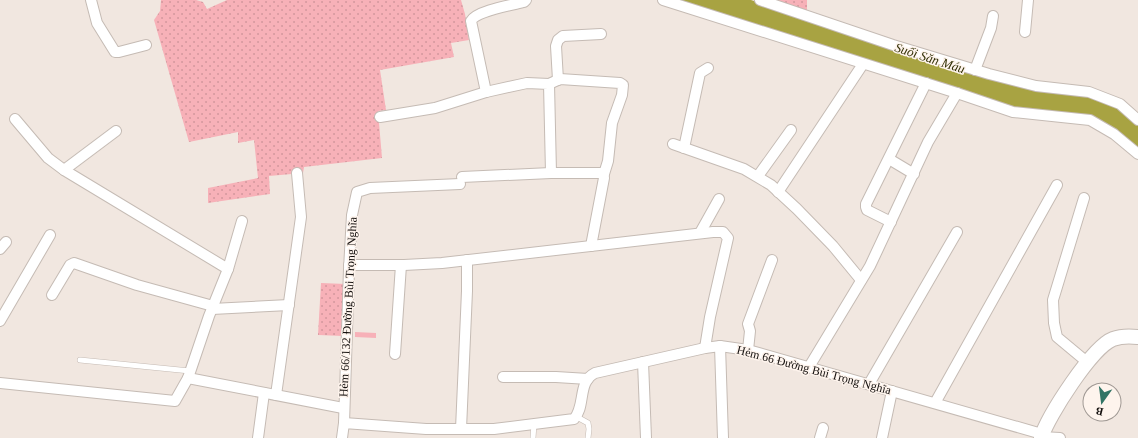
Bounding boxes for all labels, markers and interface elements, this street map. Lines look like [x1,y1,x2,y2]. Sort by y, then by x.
water label: Suối Săn Máu [893,40,967,77]
street label: Hẻm 66/132 Đường Bùi Trọng Nghĩa [336,216,360,398]
street label: Hẻm 66 Đường Bùi Trọng Nghĩa [735,343,893,398]
north arrow [1082,382,1122,422]
text: B [1094,405,1105,418]

